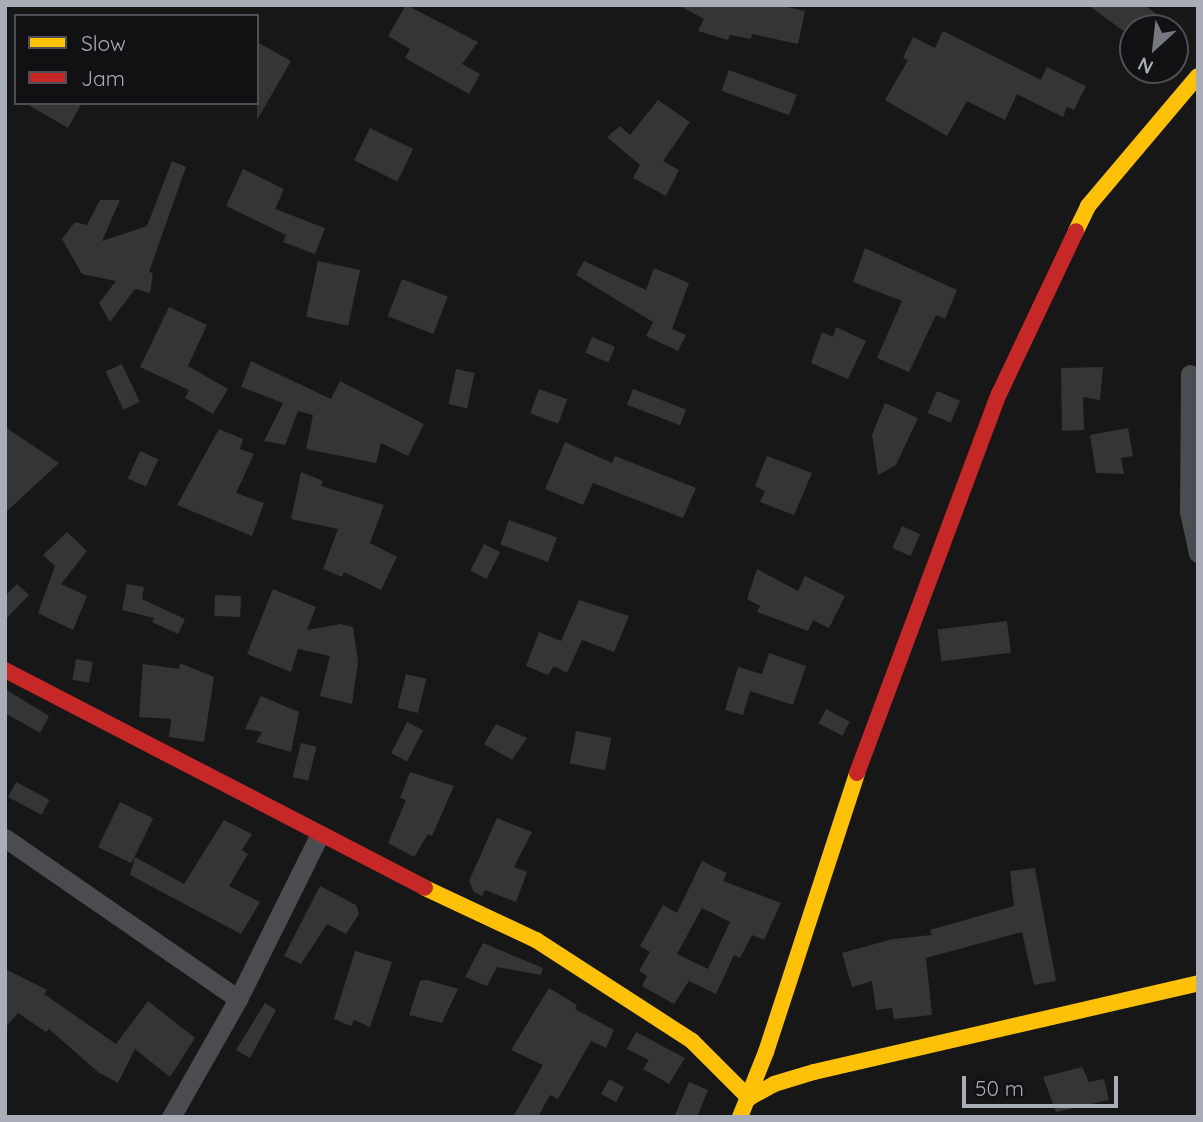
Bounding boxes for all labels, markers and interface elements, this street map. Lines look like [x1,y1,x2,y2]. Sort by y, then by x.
legend [14,14,259,105]
north arrow [1119,14,1189,84]
text: Slow [81,30,126,56]
text: N [1134,52,1157,80]
text: Jam [81,65,125,91]
scale bar [965,1062,1121,1106]
text: 50 m [975,1075,1024,1101]

